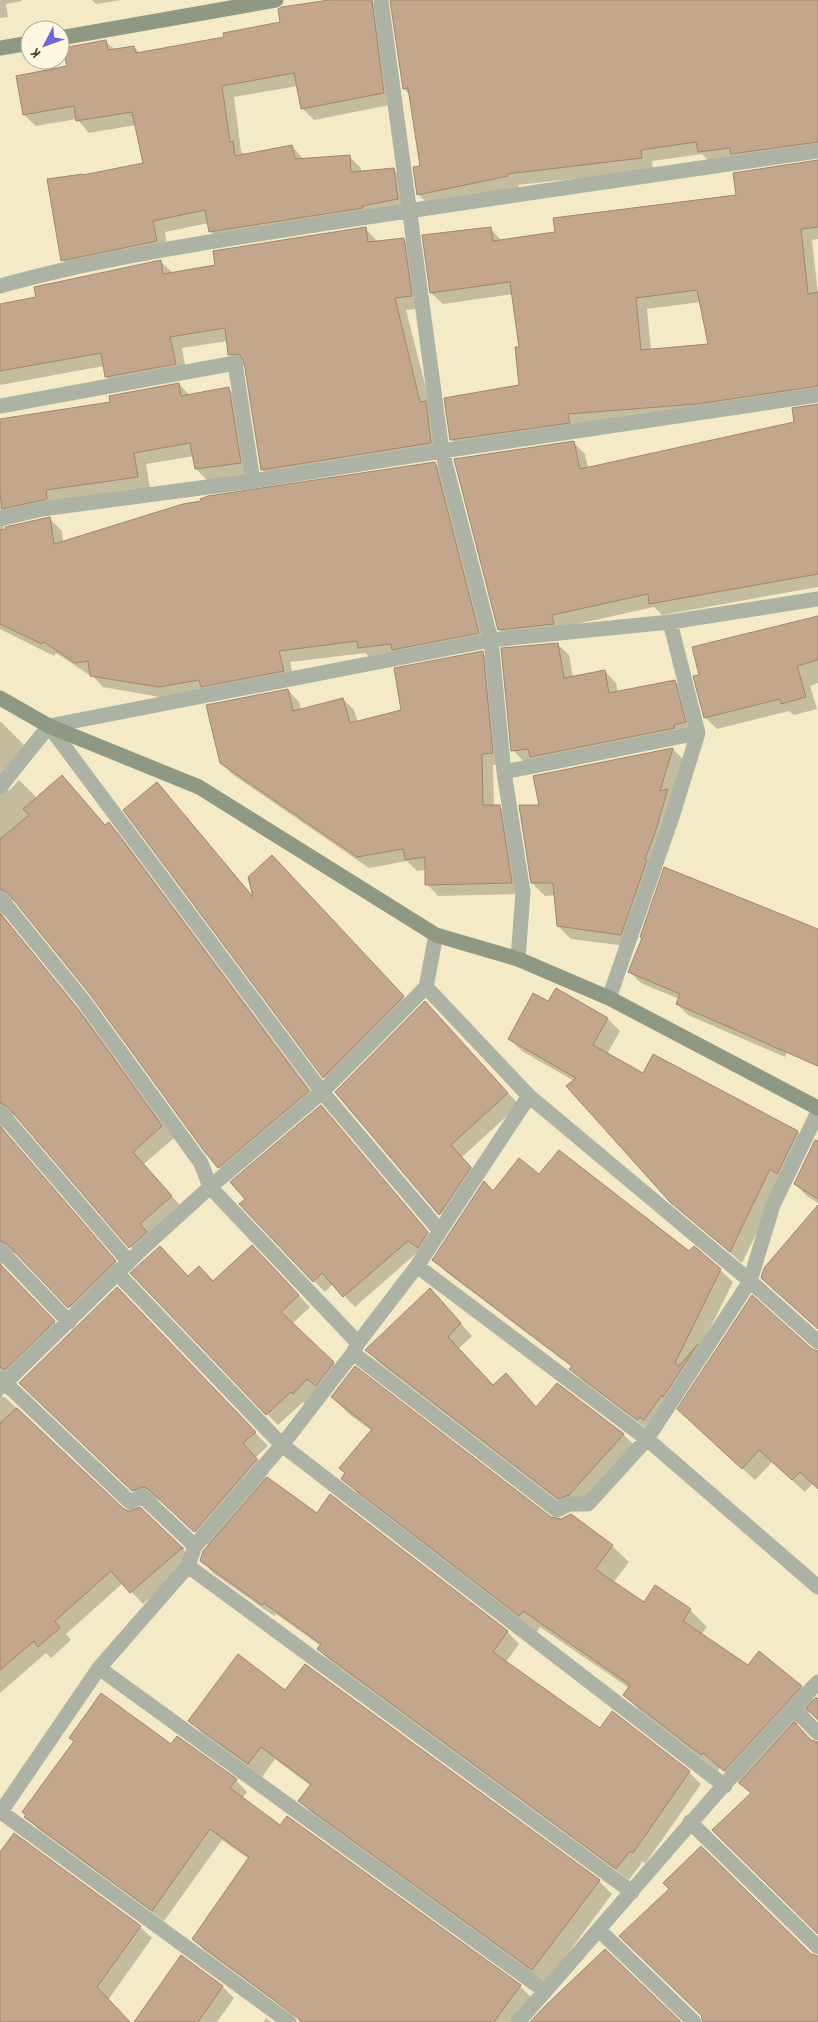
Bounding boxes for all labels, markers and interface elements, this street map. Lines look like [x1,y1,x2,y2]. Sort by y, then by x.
north arrow [20,20,70,70]
text: K [27,45,44,61]

